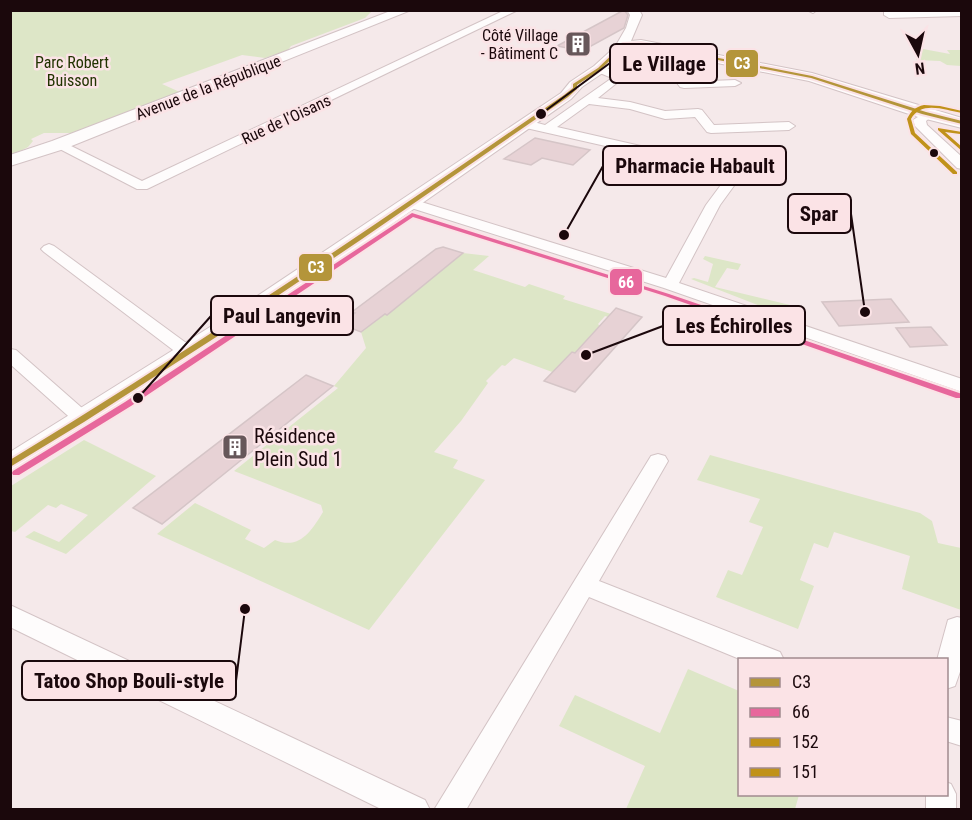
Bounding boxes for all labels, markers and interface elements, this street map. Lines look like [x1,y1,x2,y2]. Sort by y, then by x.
north arrow [888,24,948,84]
place label: Côté Village - Bâtiment C [481,26,558,63]
building icon: Côté Village - Bâtiment C [563,29,593,59]
callout: Le Village [610,44,717,83]
line badge: C3 [725,49,759,78]
street label: Avenue de la République [133,51,283,124]
text: Le Village [622,52,706,76]
park label: Parc Robert Buisson [35,53,109,90]
text: C3 [733,54,751,73]
text: N [914,58,926,78]
street label: Rue de l'Oisans [239,90,334,148]
callout: Pharmacie Habault [603,146,786,185]
unlabelled marker [928,147,940,159]
text: Pharmacie Habault [615,154,775,178]
callout: Spar [788,194,851,233]
text: Spar [800,202,838,226]
line badge: C3 [298,253,333,282]
text: C3 [307,258,325,277]
line badge: 66 [609,268,643,296]
text: 66 [618,273,634,292]
callout: Paul Langevin [211,296,353,335]
text: Paul Langevin [223,304,341,328]
callout: Les Échirolles [663,306,805,345]
text: Les Échirolles [675,314,793,338]
place label: Résidence Plein Sud 1 [254,424,342,471]
building icon: Résidence Plein Sud 1 [220,432,250,462]
legend [738,658,948,796]
callout: Tatoo Shop Bouli-style [22,661,236,700]
text: Tatoo Shop Bouli-style [34,669,224,693]
text: C3 [792,671,811,692]
text: 66 [792,701,810,722]
text: 152 [792,731,819,752]
text: 151 [792,761,819,782]

